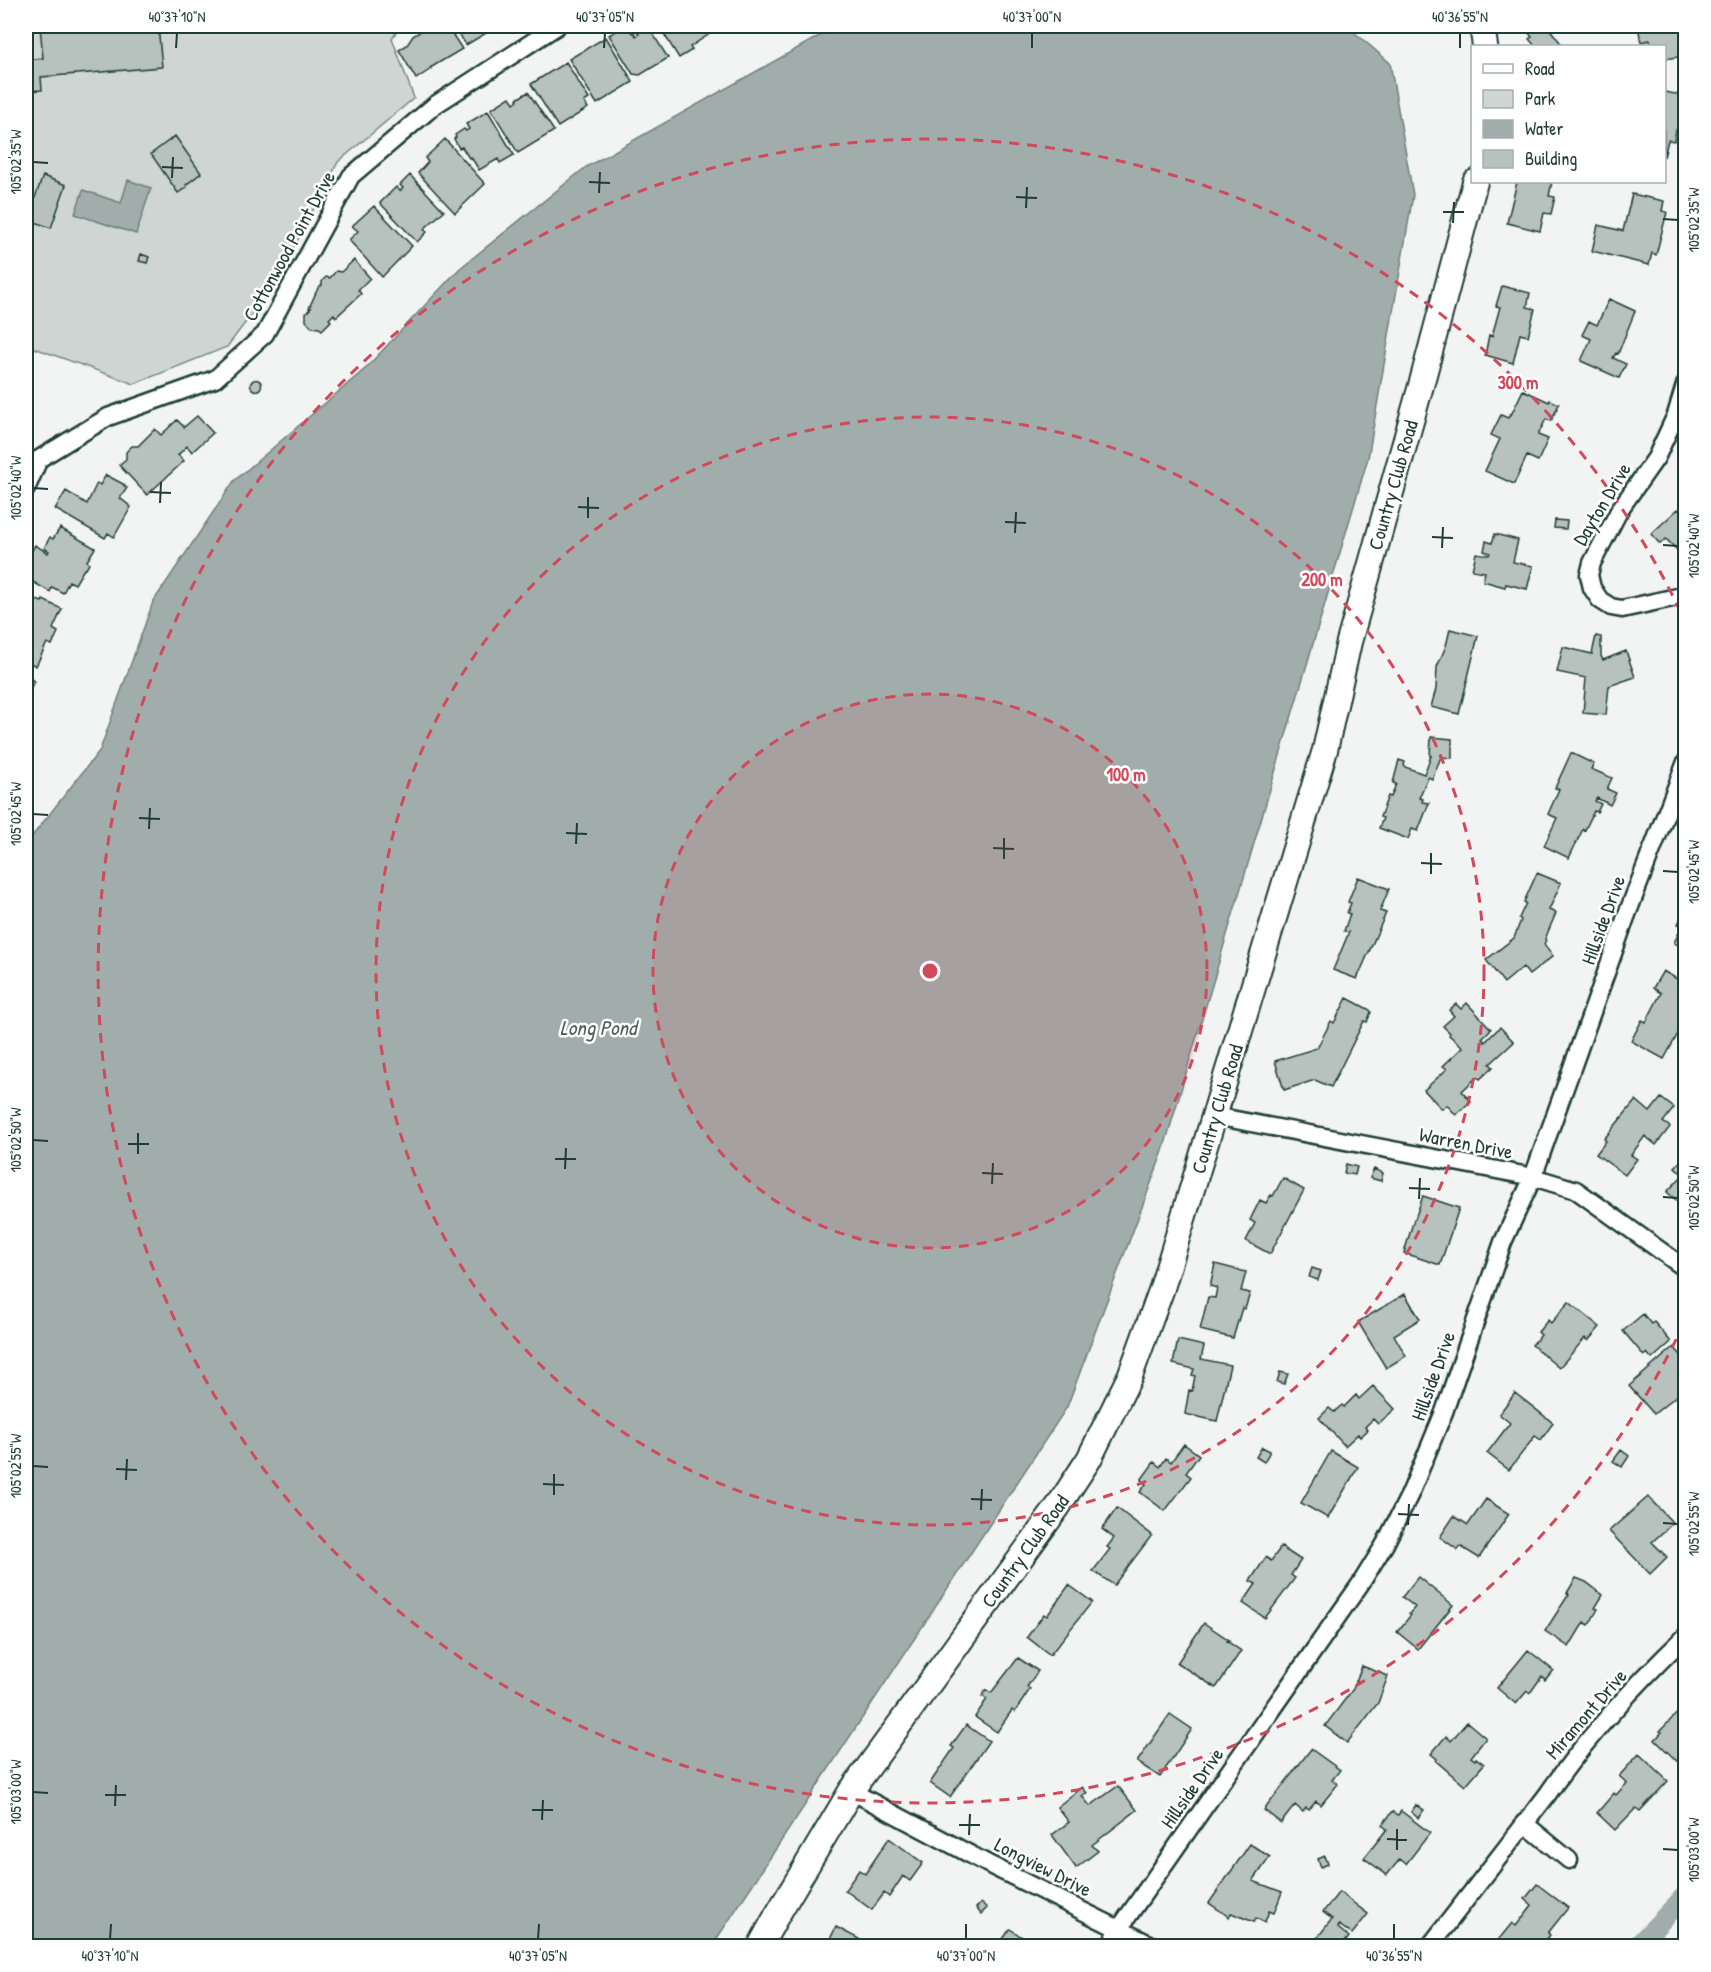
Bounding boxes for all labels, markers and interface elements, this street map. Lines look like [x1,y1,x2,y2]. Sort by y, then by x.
text: 40°37'10"N [148,6,206,27]
text: 40°37'05"N [576,6,634,27]
text: 40°37'00"N [1003,6,1061,27]
text: 40°36'55"N [1432,6,1488,27]
legend [1471,45,1666,183]
text: Road [1525,56,1555,81]
text: Park [1525,86,1556,111]
text: Water [1525,116,1563,141]
text: 105°02'35"W [5,129,26,195]
text: Building [1525,146,1577,171]
street label: Cottonwood Point Drive [236,166,341,326]
text: 105°02'35"W [1683,187,1704,253]
text: 300 m [1498,370,1538,395]
street label: Country Club Road [1361,417,1424,553]
text: 105°02'40"W [5,455,26,520]
street label: Dayton Drive [1566,457,1637,550]
text: 105°02'40"W [1683,513,1704,578]
text: 200 m [1302,567,1342,592]
text: 100 m [1106,762,1146,787]
text: 105°02'45"W [5,781,26,846]
text: 105°02'45"W [1683,839,1704,904]
street label: Hillside Drive [1574,872,1631,968]
centre of rings [920,961,940,981]
water label: Long Pond [560,1013,640,1042]
street label: Country Club Road [1184,1041,1249,1177]
text: 105°02'50"W [5,1107,26,1173]
street label: Warren Drive [1417,1120,1515,1165]
text: 105°02'50"W [1683,1165,1704,1231]
street label: Hillside Drive [1404,1328,1461,1424]
text: 105°02'55"W [5,1433,26,1498]
street label: Country Club Road [974,1489,1075,1613]
text: 105°02'55"W [1683,1491,1704,1556]
street label: Miramont Drive [1539,1663,1632,1765]
street label: Hillside Drive [1154,1742,1229,1833]
text: 105°03'00"W [5,1759,26,1825]
text: 105°03'00"W [1683,1817,1704,1883]
street label: Longview Drive [990,1831,1096,1903]
text: 40°37'10"N [81,1945,139,1966]
text: 40°37'05"N [509,1945,567,1966]
text: 40°37'00"N [937,1945,995,1966]
text: 40°36'55"N [1366,1945,1422,1966]

